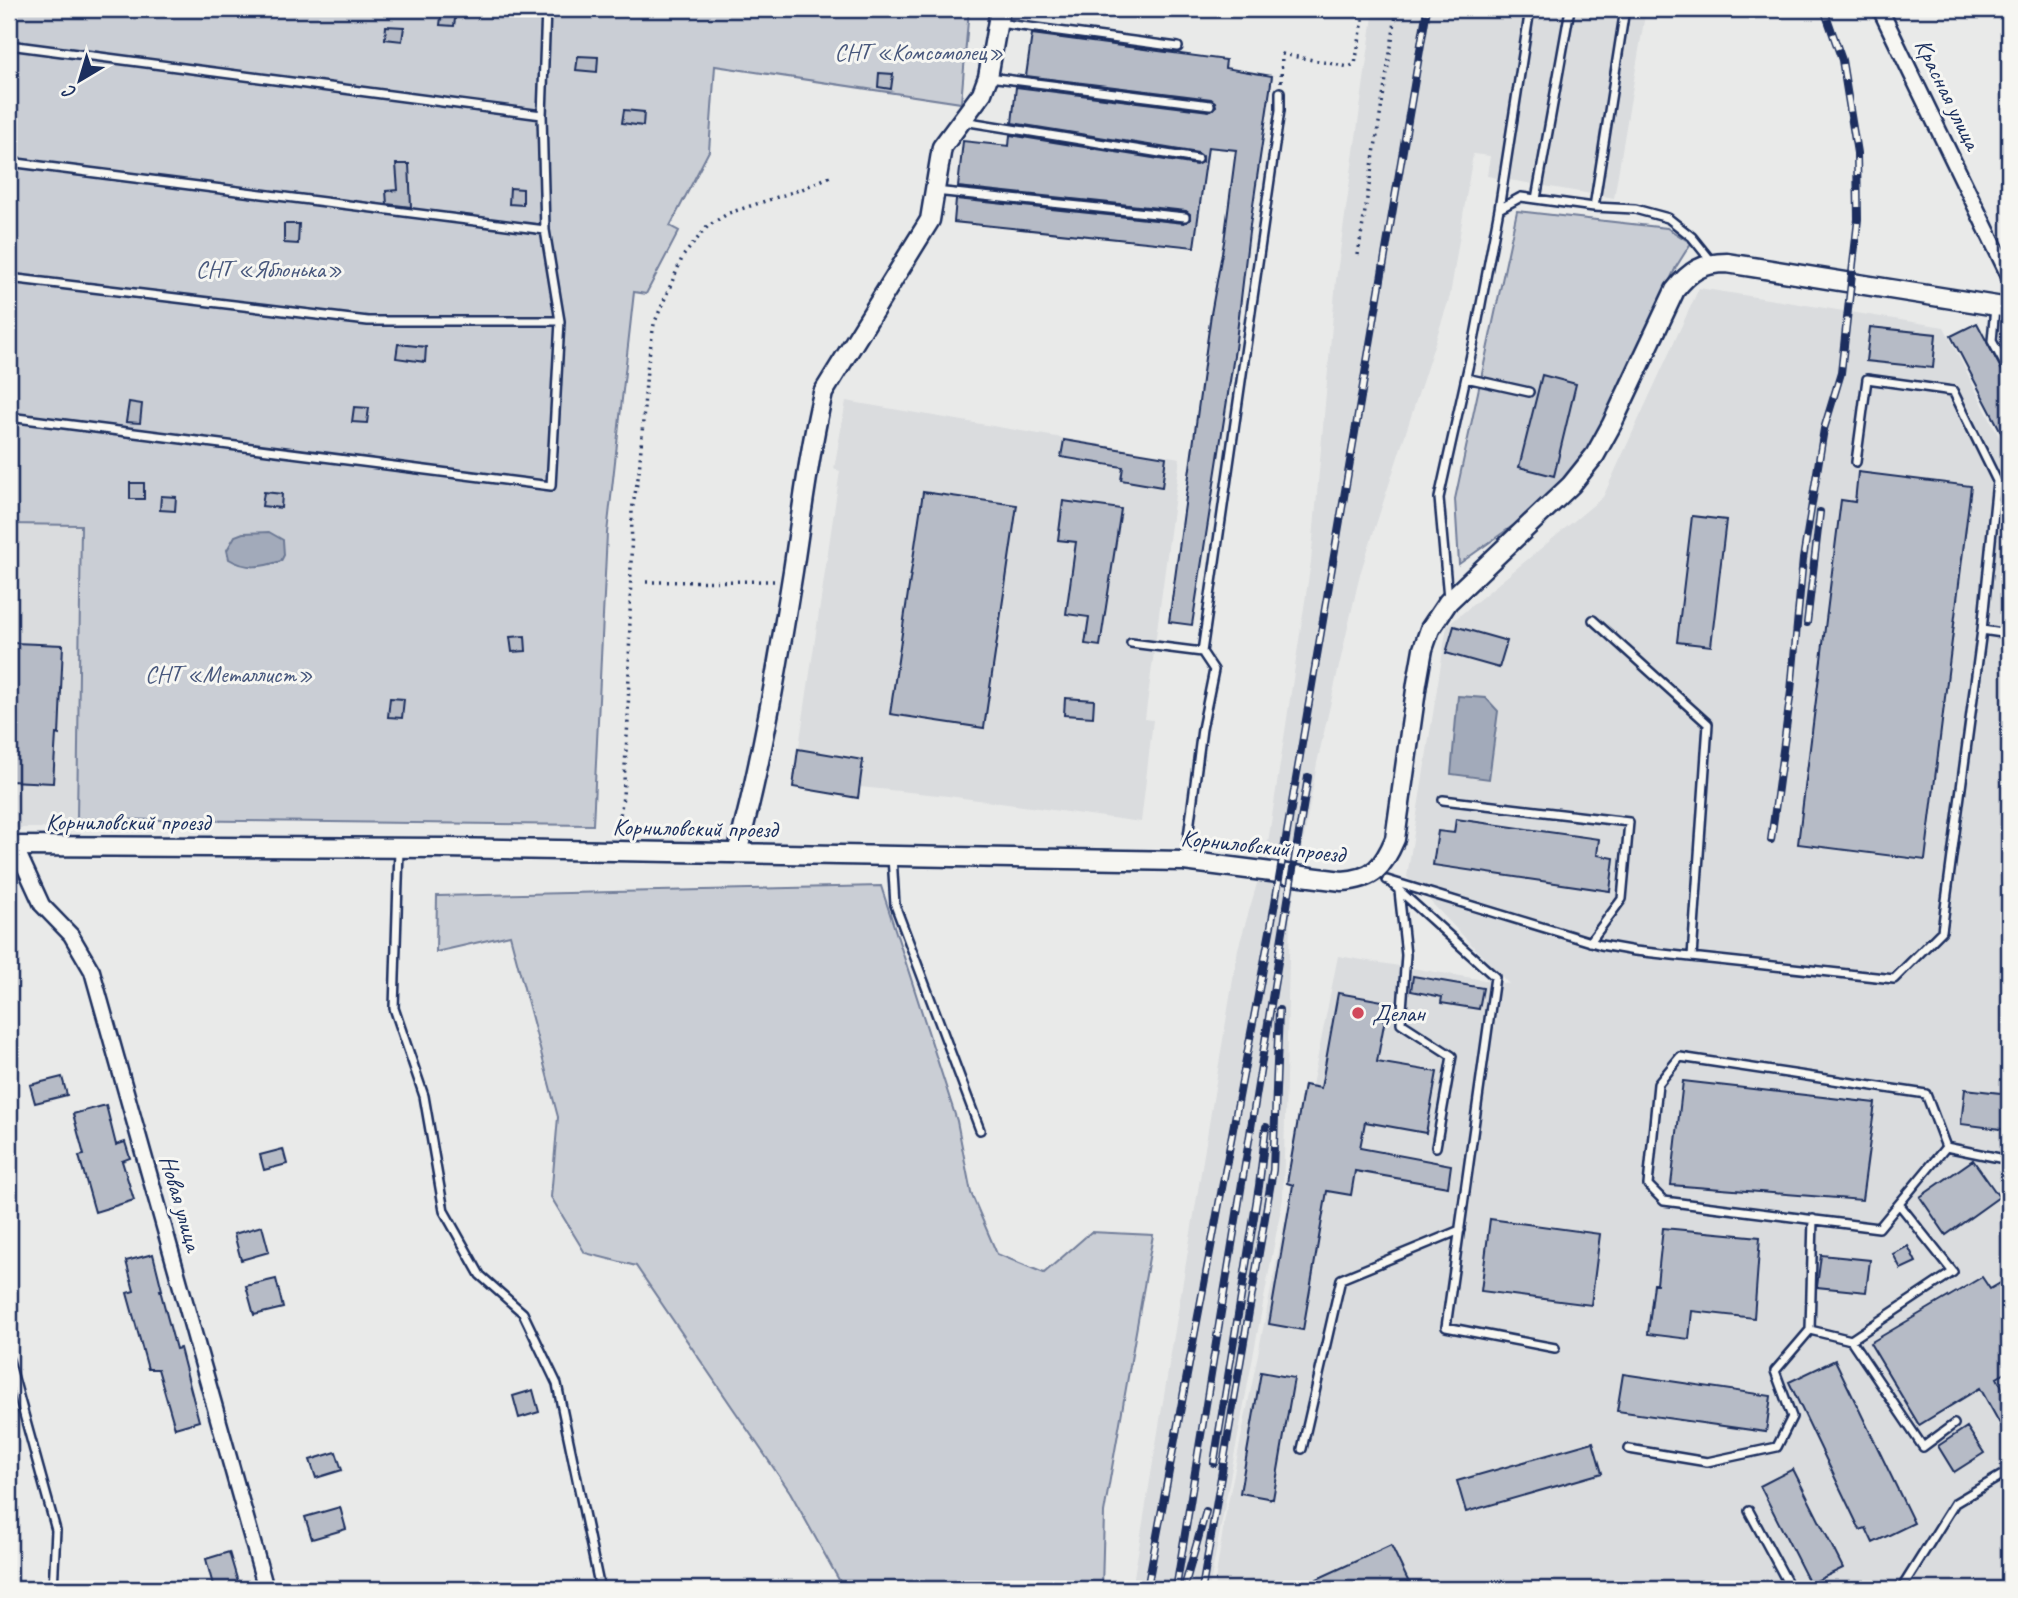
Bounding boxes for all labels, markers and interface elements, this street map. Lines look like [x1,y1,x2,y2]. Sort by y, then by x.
street label: Красная улица [1908,34,1989,156]
park label: СНТ «Комсомолец» [834,37,1004,67]
north arrow [46,46,116,116]
text: С [57,79,81,105]
park label: СНТ «Яблонька» [196,254,342,284]
park label: СНТ «Металлист» [145,659,313,689]
street label: Корниловский проезд [46,807,213,837]
street label: Корниловский проезд [612,812,780,844]
street label: Корниловский проезд [1180,822,1349,870]
place label: Делан [1372,998,1426,1028]
marker: Делан [1350,1005,1366,1021]
street label: Новая улица [153,1152,210,1256]

